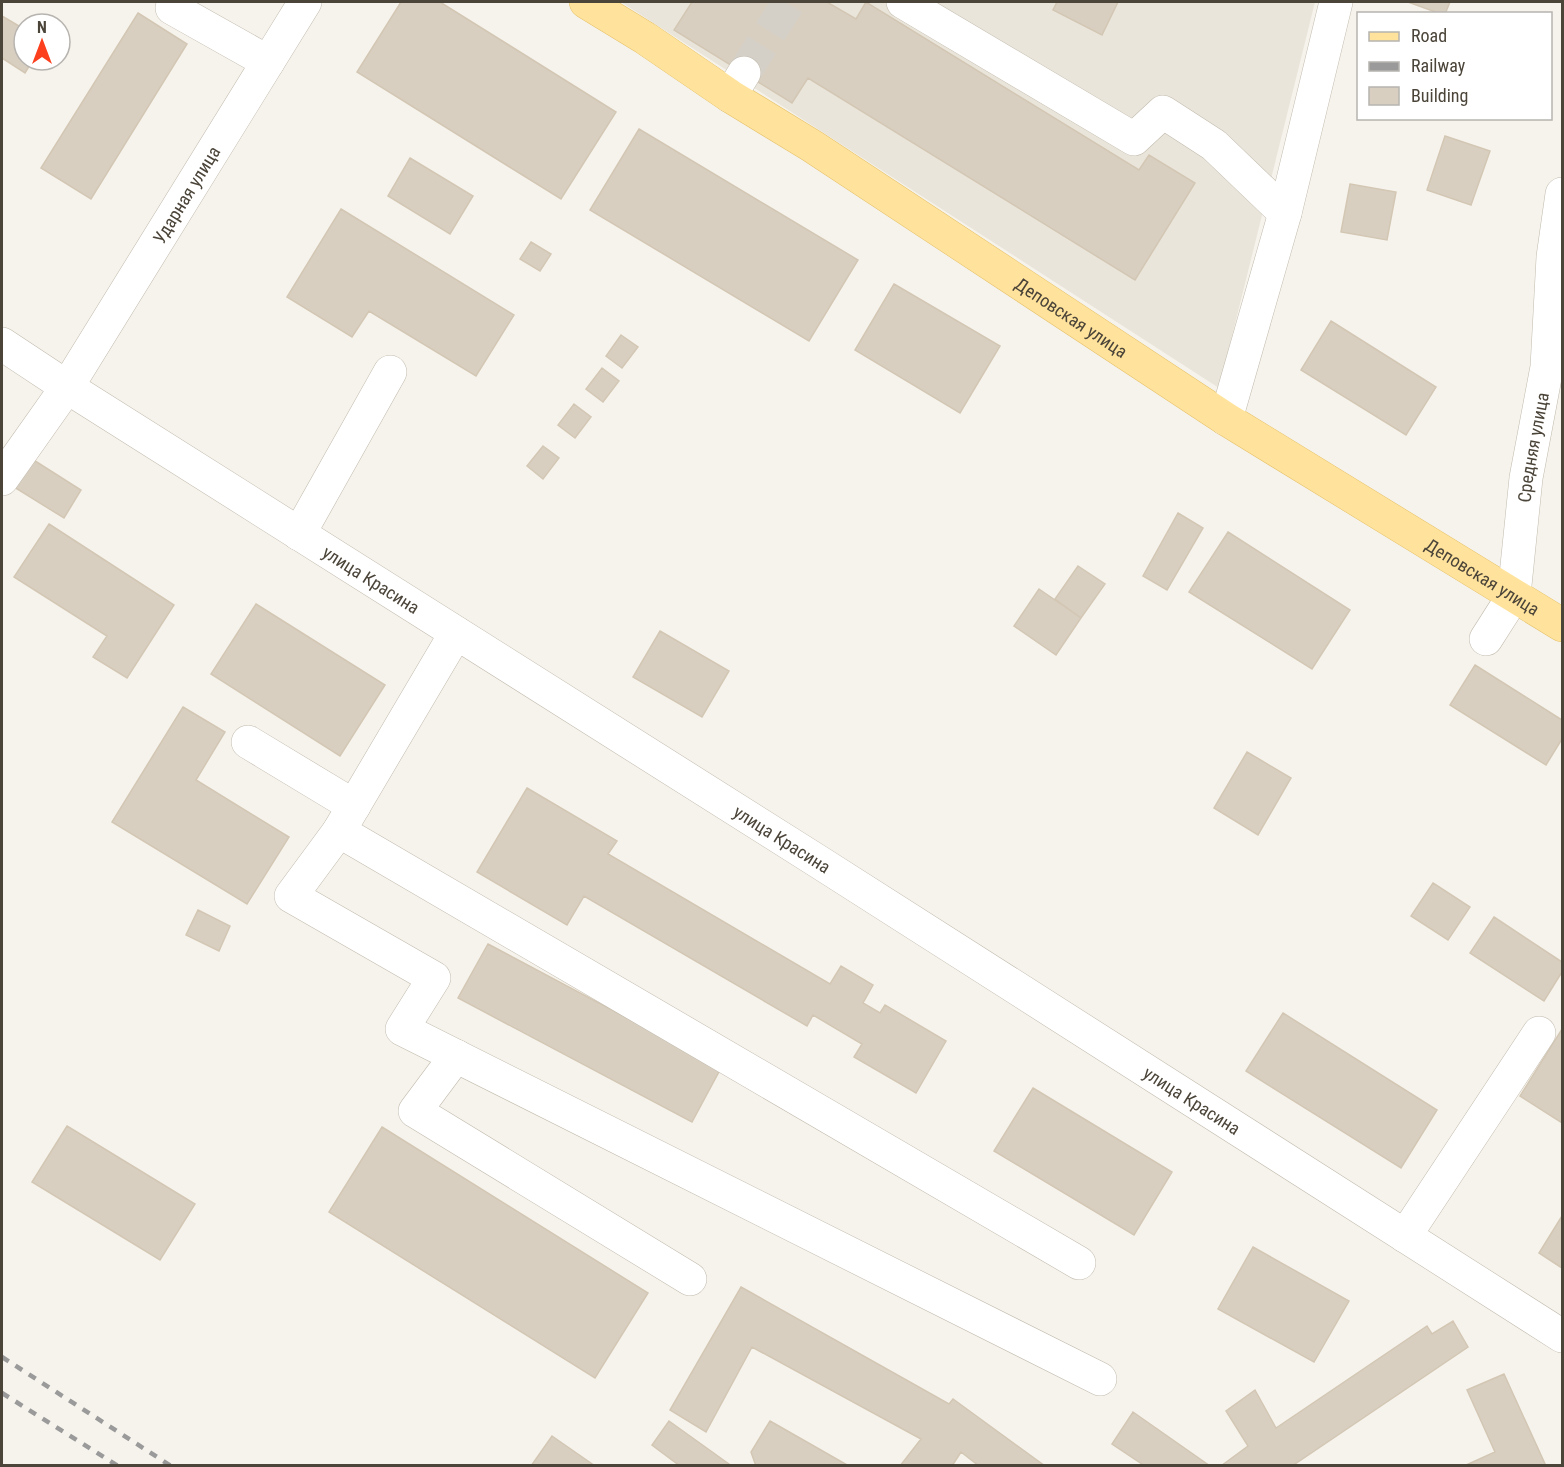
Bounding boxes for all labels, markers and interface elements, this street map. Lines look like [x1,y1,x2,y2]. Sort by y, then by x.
north arrow [12,12,72,72]
legend [1357,12,1552,120]
text: N [37,18,47,37]
text: Road [1411,25,1447,46]
text: Railway [1411,55,1466,76]
text: Building [1411,85,1468,106]
street label: Ударная улица [148,142,224,247]
street label: Деповская улица [1012,273,1131,362]
street label: Средняя улица [1513,391,1552,503]
street label: Деповская улица [1422,534,1543,619]
street label: улица Красина [319,541,424,618]
street label: улица Красина [730,800,835,877]
street label: улица Красина [1140,1062,1244,1139]

